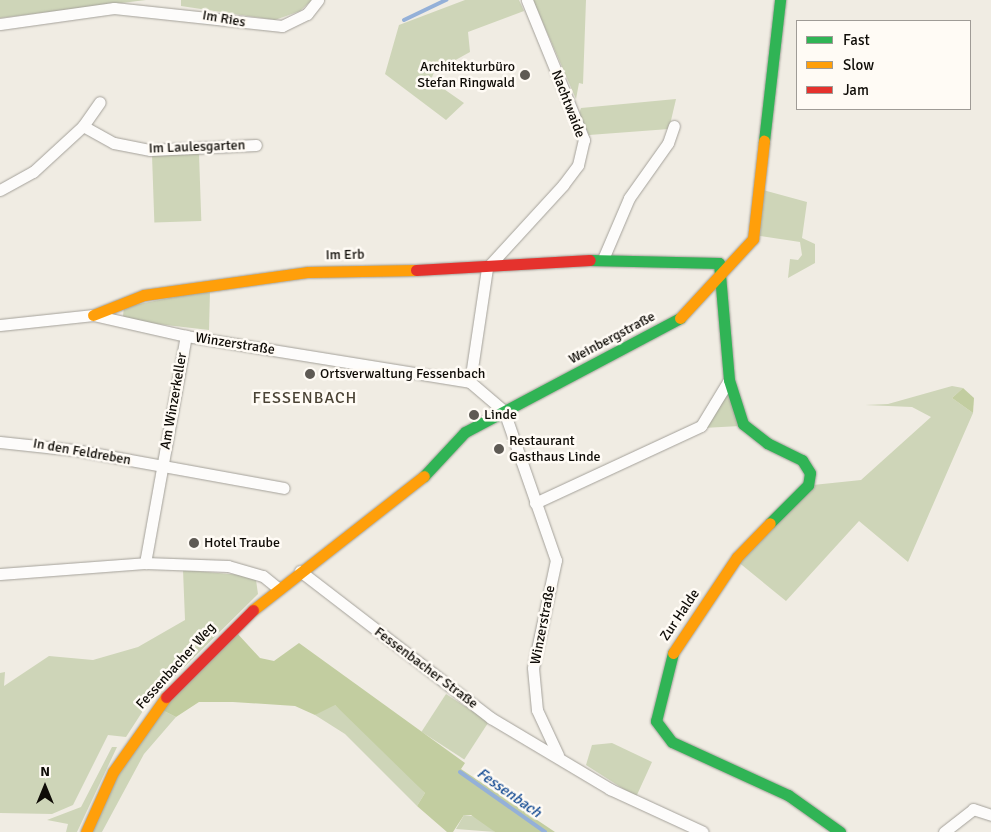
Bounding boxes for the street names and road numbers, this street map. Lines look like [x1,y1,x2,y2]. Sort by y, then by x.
street label: Im Ries [201,7,247,31]
street label: Nachtwaide [547,68,589,140]
street label: Im Laulesgarten [148,137,246,157]
street label: Im Erb [325,246,365,264]
street label: Weinbergstraße [566,308,658,368]
street label: Winzerstraße [194,329,276,359]
street label: Am Winzerkeller [157,351,191,451]
street label: In den Feldreben [32,435,132,469]
street label: Winzerstraße [527,584,559,666]
street label: Zur Halde [657,586,703,644]
street label: Fessenbacher Weg [133,619,219,713]
street label: Fessenbacher Straße [371,624,481,712]

